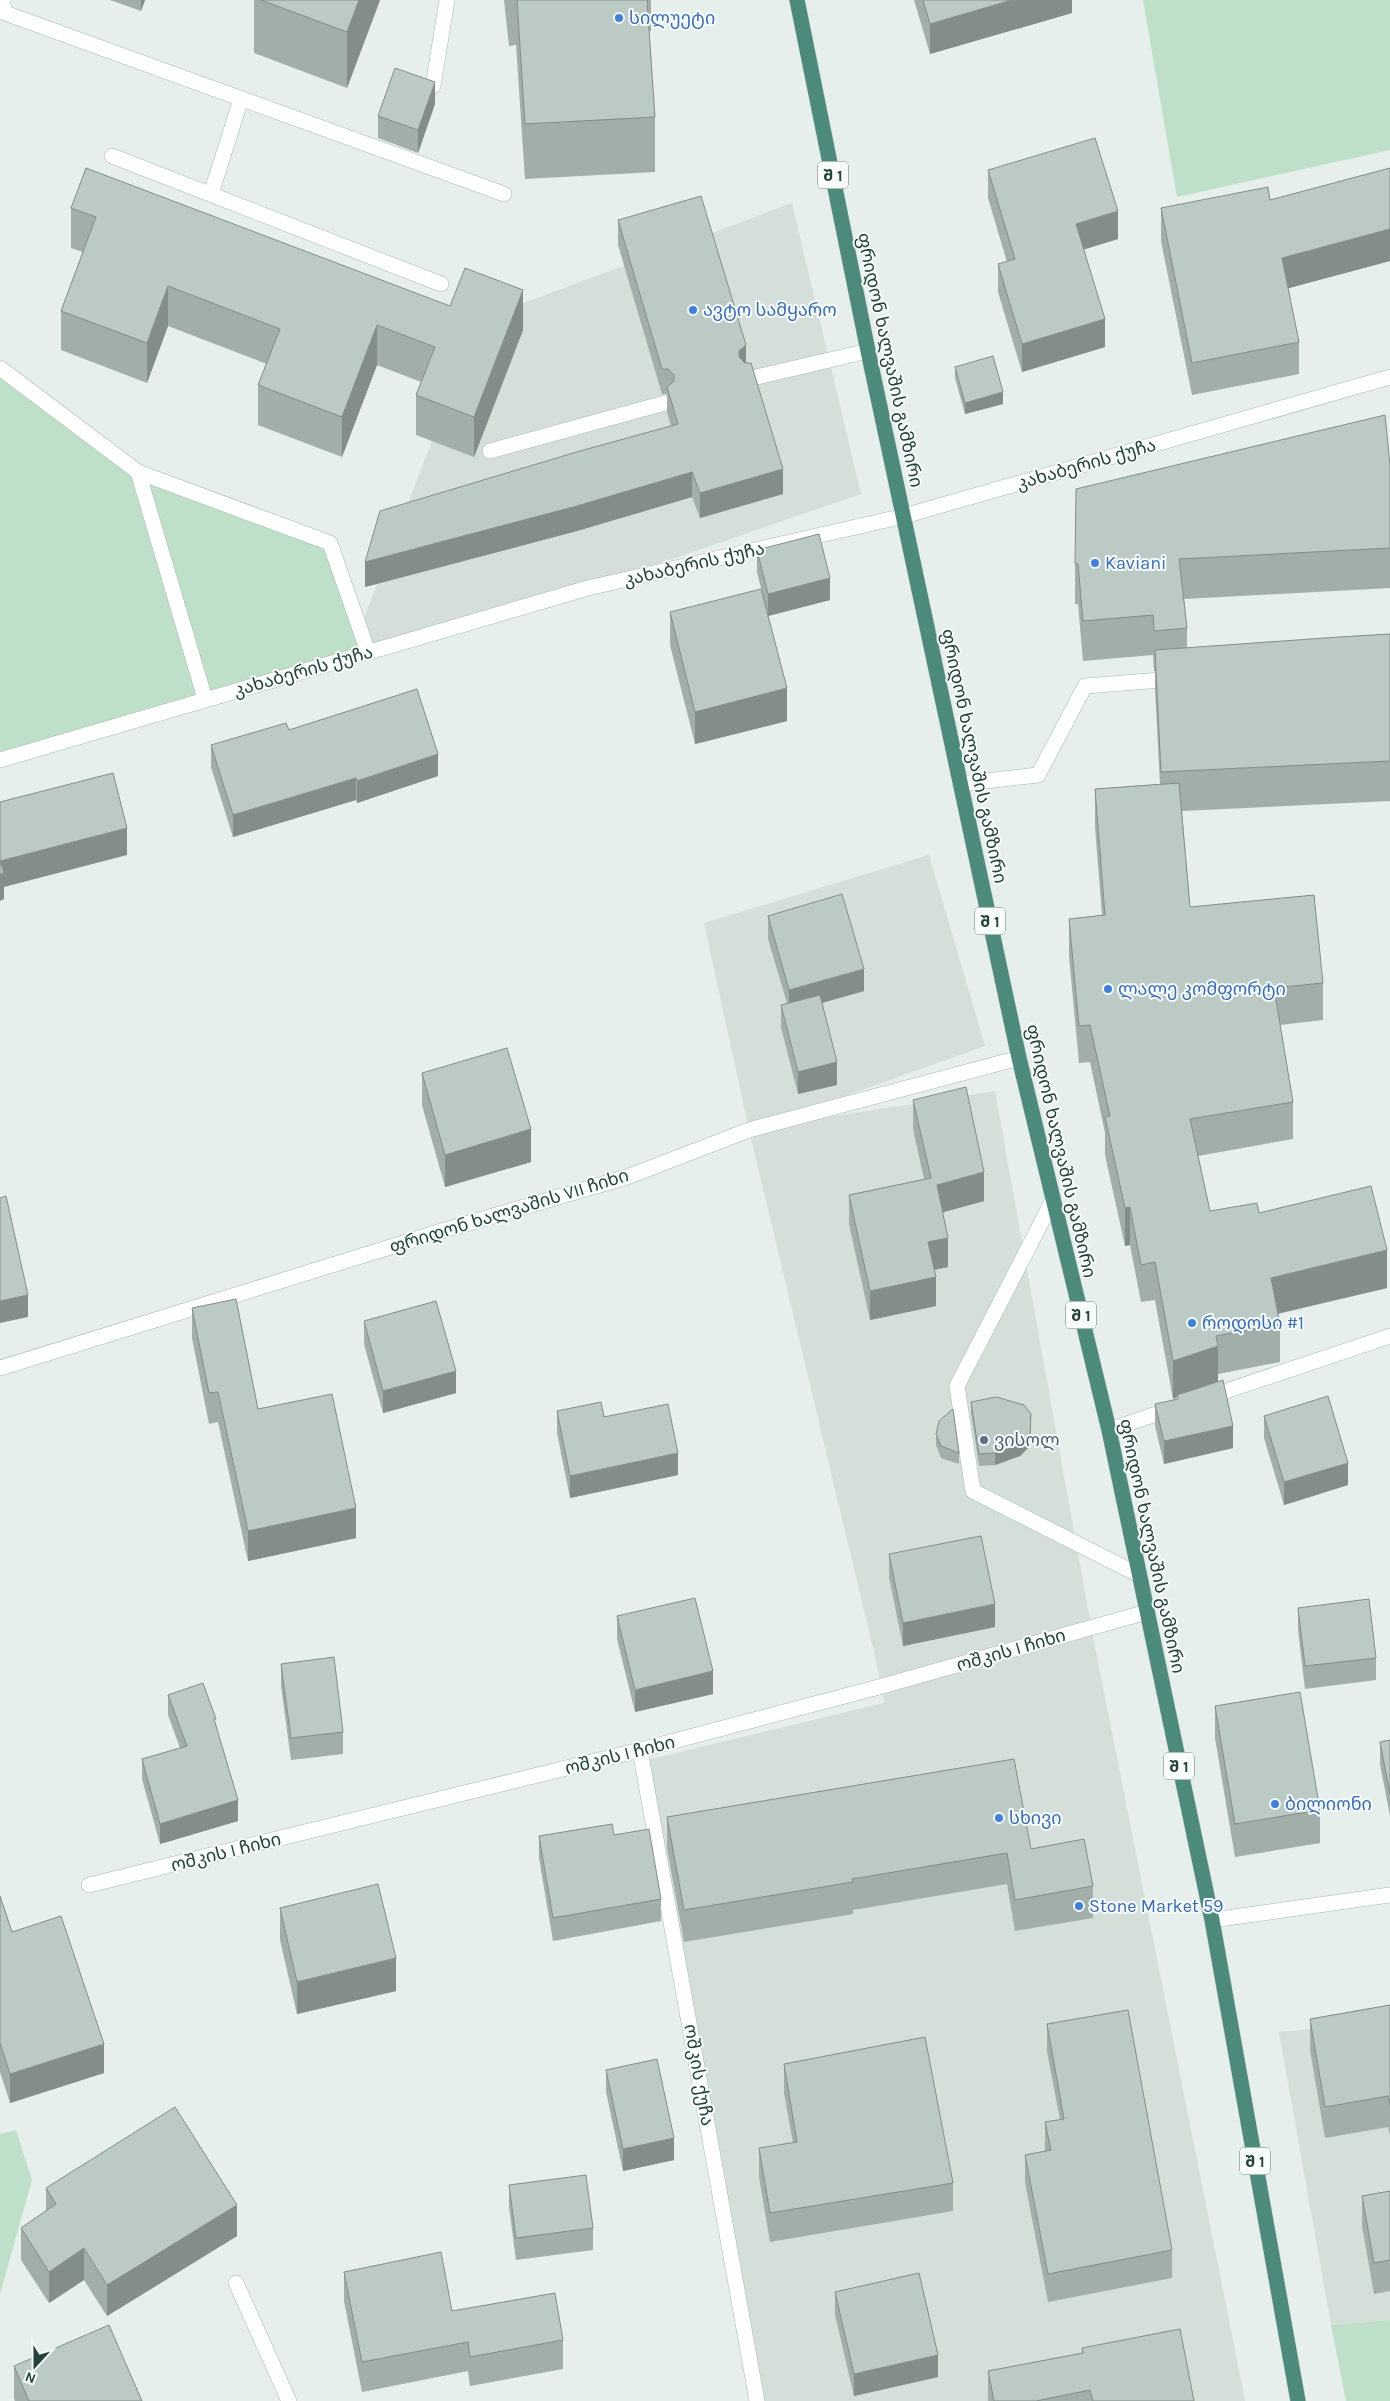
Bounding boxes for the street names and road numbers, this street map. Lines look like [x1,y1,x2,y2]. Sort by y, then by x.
road number: შ 1 [818,162,848,188]
street label: ფრიდონ ხალვაშის გამზირი [852,231,928,489]
street label: კახაბერის ქუჩა [1014,434,1158,494]
street label: კახაბერის ქუჩა [621,537,767,591]
street label: ფრიდონ ხალვაშის გამზირი [936,627,1012,885]
street label: კახაბერის ქუჩა [231,641,375,701]
road number: შ 1 [975,908,1005,934]
street label: ფრიდონ ხალვაშის გამზირი [1021,1022,1101,1280]
street label: ფრიდონ ხალვაშის VII ჩიხი [387,1164,631,1258]
road number: შ 1 [1066,1302,1096,1328]
street label: ფრიდონ ხალვაშის გამზირი [1114,1417,1190,1675]
street label: ოშკის I ჩიხი [954,1624,1068,1676]
street label: ოშკის I ჩიხი [563,1731,677,1779]
road number: შ 1 [1164,1752,1194,1780]
street label: ოშკის I ჩიხი [169,1828,283,1876]
street label: ოშკის ქუჩა [679,2022,719,2128]
road number: შ 1 [1240,2148,1270,2174]

